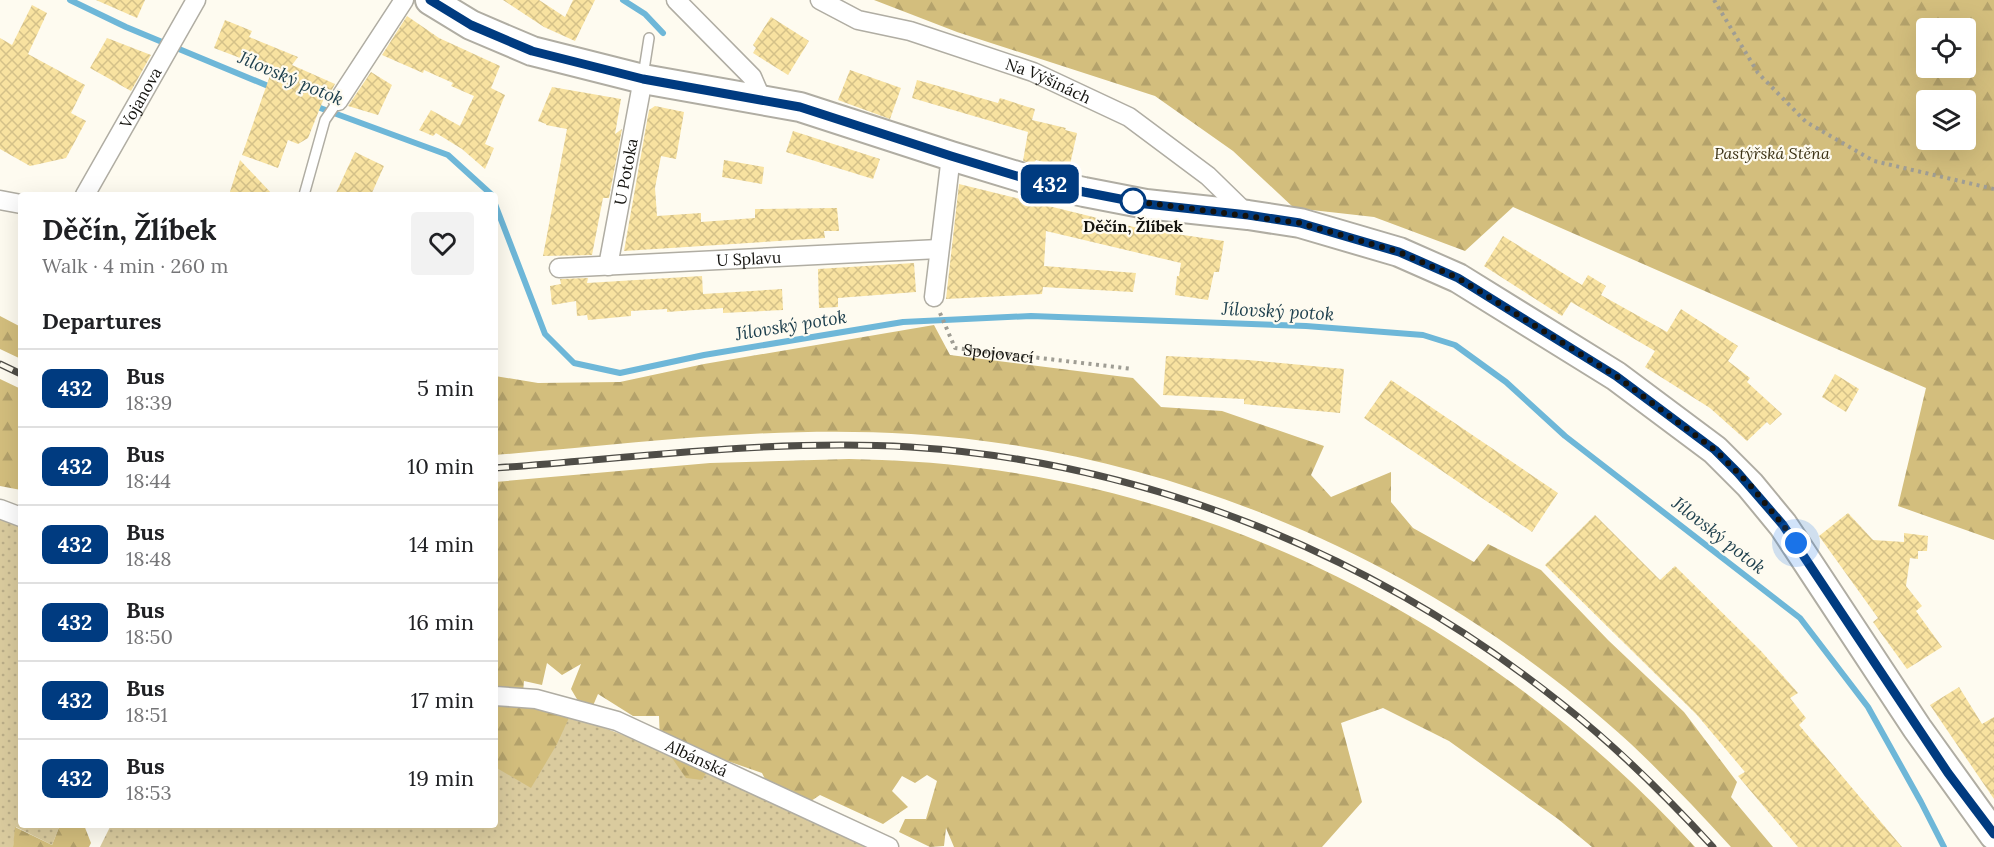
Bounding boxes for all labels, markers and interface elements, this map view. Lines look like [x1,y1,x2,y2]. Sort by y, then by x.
map controls [1916,18,1976,150]
button: locate [1916,18,1976,78]
water label: Jílovský potok [234,45,347,111]
street label: Na Výšinách [1003,54,1095,108]
street label: Vojanova [115,64,166,133]
button: layers [1916,90,1976,150]
street label: U Potoka [610,137,642,207]
park label: Pastýřská Stěna [1714,143,1830,163]
line badge: 432 [1016,164,1084,204]
text: 432 [1033,171,1067,198]
marker: Děčín, Žlíbek [1120,188,1146,214]
text: Děčín, Žlíbek [42,212,217,248]
button: heart [411,212,474,275]
place label: Děčín, Žlíbek [1083,216,1183,236]
street label: U Splavu [716,247,782,270]
text: Walk · 4 min · 260 m [42,253,228,278]
water label: Jílovský potok [1220,297,1335,325]
water label: Jílovský potok [733,305,848,345]
text: Departures [42,307,161,335]
street label: Spojovací [962,339,1035,367]
text: Bus [126,362,165,390]
text: 5 min [417,374,474,402]
text: 432 [58,375,92,402]
text: 18:39 [126,390,172,415]
text: Bus [126,440,165,468]
text: 10 min [407,452,474,480]
text: 432 [58,453,92,480]
text: 18:44 [126,468,171,493]
water label: Jílovský potok [1667,491,1770,579]
text: Bus [126,518,165,546]
your location [1781,528,1811,558]
text: 14 min [409,530,474,558]
text: 432 [58,531,92,558]
text: 18:48 [126,546,172,571]
text: Bus [126,596,165,624]
text: 16 min [408,608,474,636]
text: 432 [58,609,92,636]
text: 18:50 [126,624,173,649]
text: Bus [126,674,165,702]
text: 17 min [411,686,474,714]
text: 432 [58,687,92,714]
text: 18:51 [126,702,168,727]
street label: Albánská [662,735,731,781]
text: Bus [126,752,165,780]
text: 19 min [408,764,474,792]
text: 432 [58,765,92,792]
text: 18:53 [126,780,172,805]

